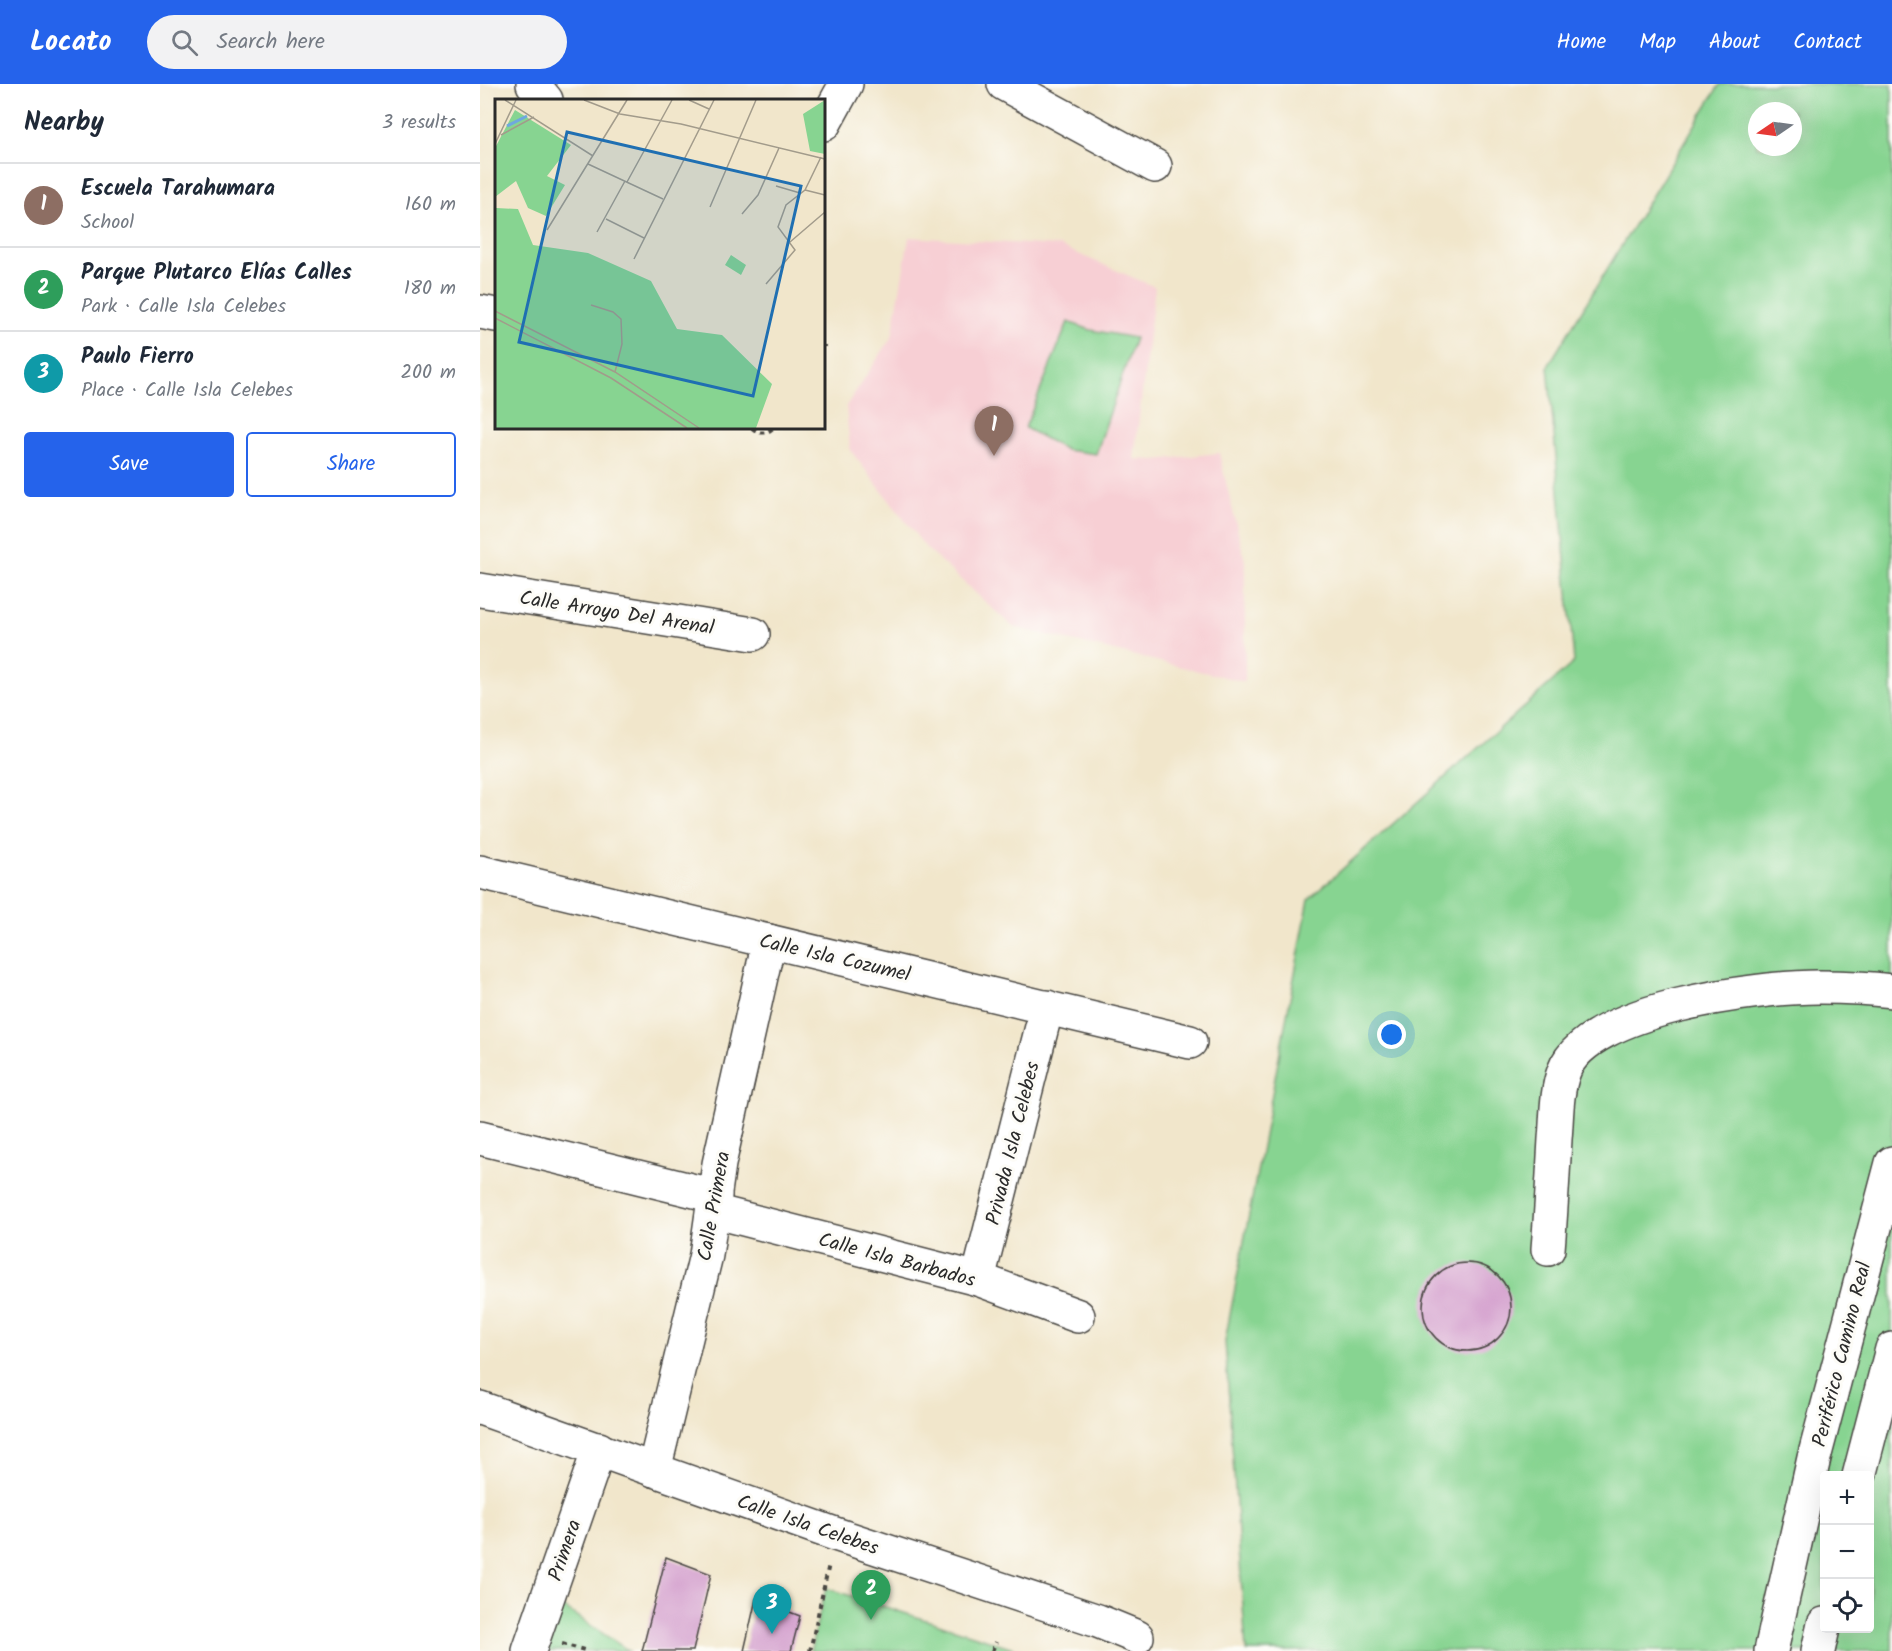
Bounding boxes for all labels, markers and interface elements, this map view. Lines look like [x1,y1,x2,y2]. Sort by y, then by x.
search box [147,15,567,69]
text: Locato [30,20,111,65]
text: Search here [216,25,325,60]
icon: search [168,26,201,59]
text: Home [1557,26,1606,59]
text: Map [1639,26,1676,59]
text: About [1709,26,1760,59]
text: Contact [1793,26,1862,59]
inset map [495,99,825,429]
text: Nearby [24,102,104,144]
north arrow [1748,102,1802,156]
text: 3 results [382,107,456,139]
text: Escuela Tarahumara [81,172,275,207]
text: 1 [40,189,47,221]
text: 160 m [405,189,456,221]
text: School [81,207,134,239]
text: Parque Plutarco Elías Calles [81,256,352,291]
text: 2 [38,273,49,305]
text: 180 m [404,273,456,305]
text: Park · Calle Isla Celebes [81,291,286,323]
text: Paulo Fierro [81,340,194,375]
text: 3 [38,357,49,389]
text: 200 m [400,357,456,389]
text: Place · Calle Isla Celebes [81,375,293,407]
pin: 1 [974,406,1014,456]
button: Save [24,432,234,497]
button: Share [246,432,456,497]
street label: Calle Arroyo Del Arenal [517,583,716,645]
street label: Calle Isla Cozumel [756,926,914,992]
your location [1377,1020,1406,1049]
street label: Privada Isla Celebes [978,1058,1050,1229]
street label: Calle Primera [690,1149,740,1264]
street label: Calle Isla Barbados [814,1225,979,1297]
street label: Periférico Camino Real [1804,1259,1881,1450]
map controls [1820,1471,1874,1633]
button: + [1820,1471,1874,1525]
street label: Calle Isla Celebes [732,1487,883,1565]
street label: Primera [540,1516,591,1586]
button: − [1820,1525,1874,1579]
pin: 2 [852,1570,890,1620]
button: locate [1820,1579,1874,1633]
pin: 3 [752,1584,792,1634]

